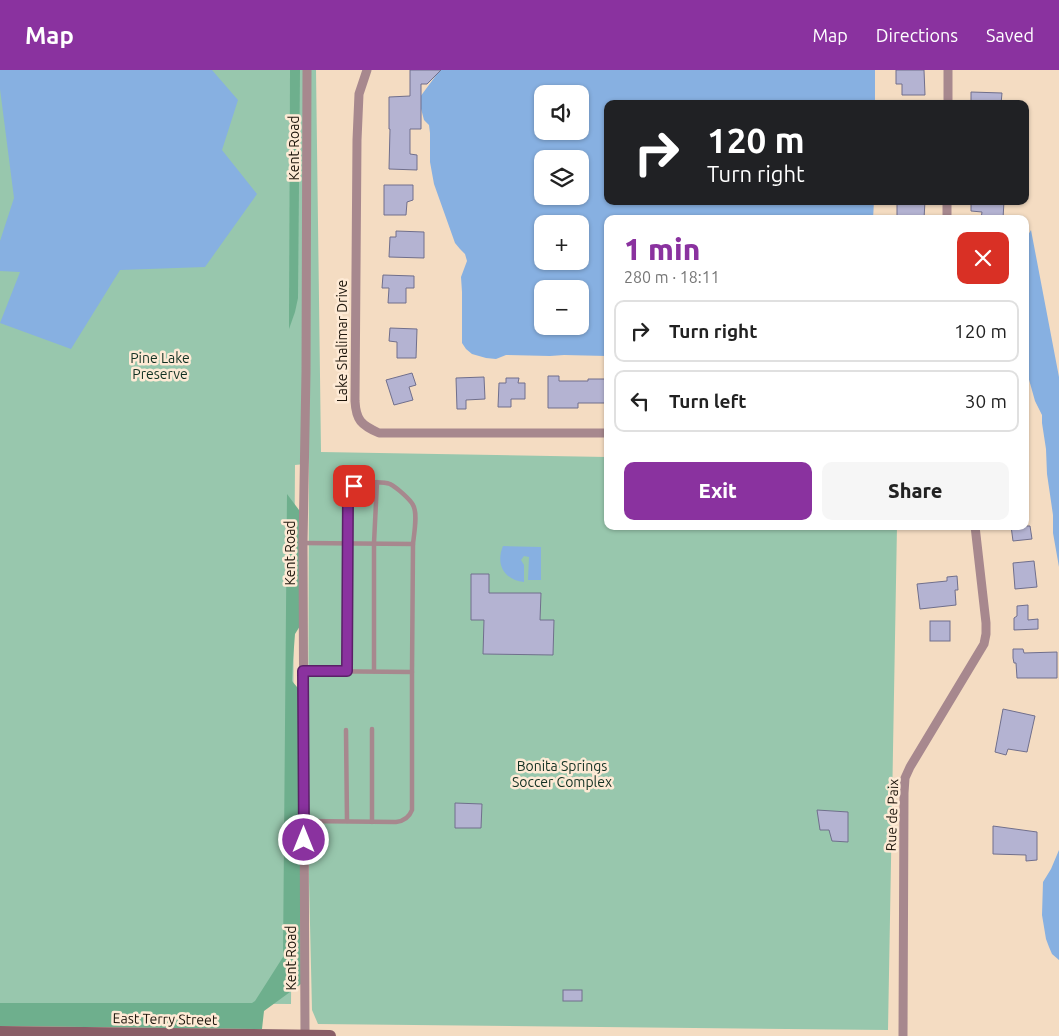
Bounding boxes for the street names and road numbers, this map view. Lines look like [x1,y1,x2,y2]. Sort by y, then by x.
street label: Kent Road [286,115,302,181]
street label: Lake Shalimar Drive [334,280,350,402]
street label: Kent Road [282,520,298,586]
street label: Rue de Paix [883,778,901,852]
street label: Kent Road [283,925,299,991]
street label: East Terry Street [113,1010,218,1028]

